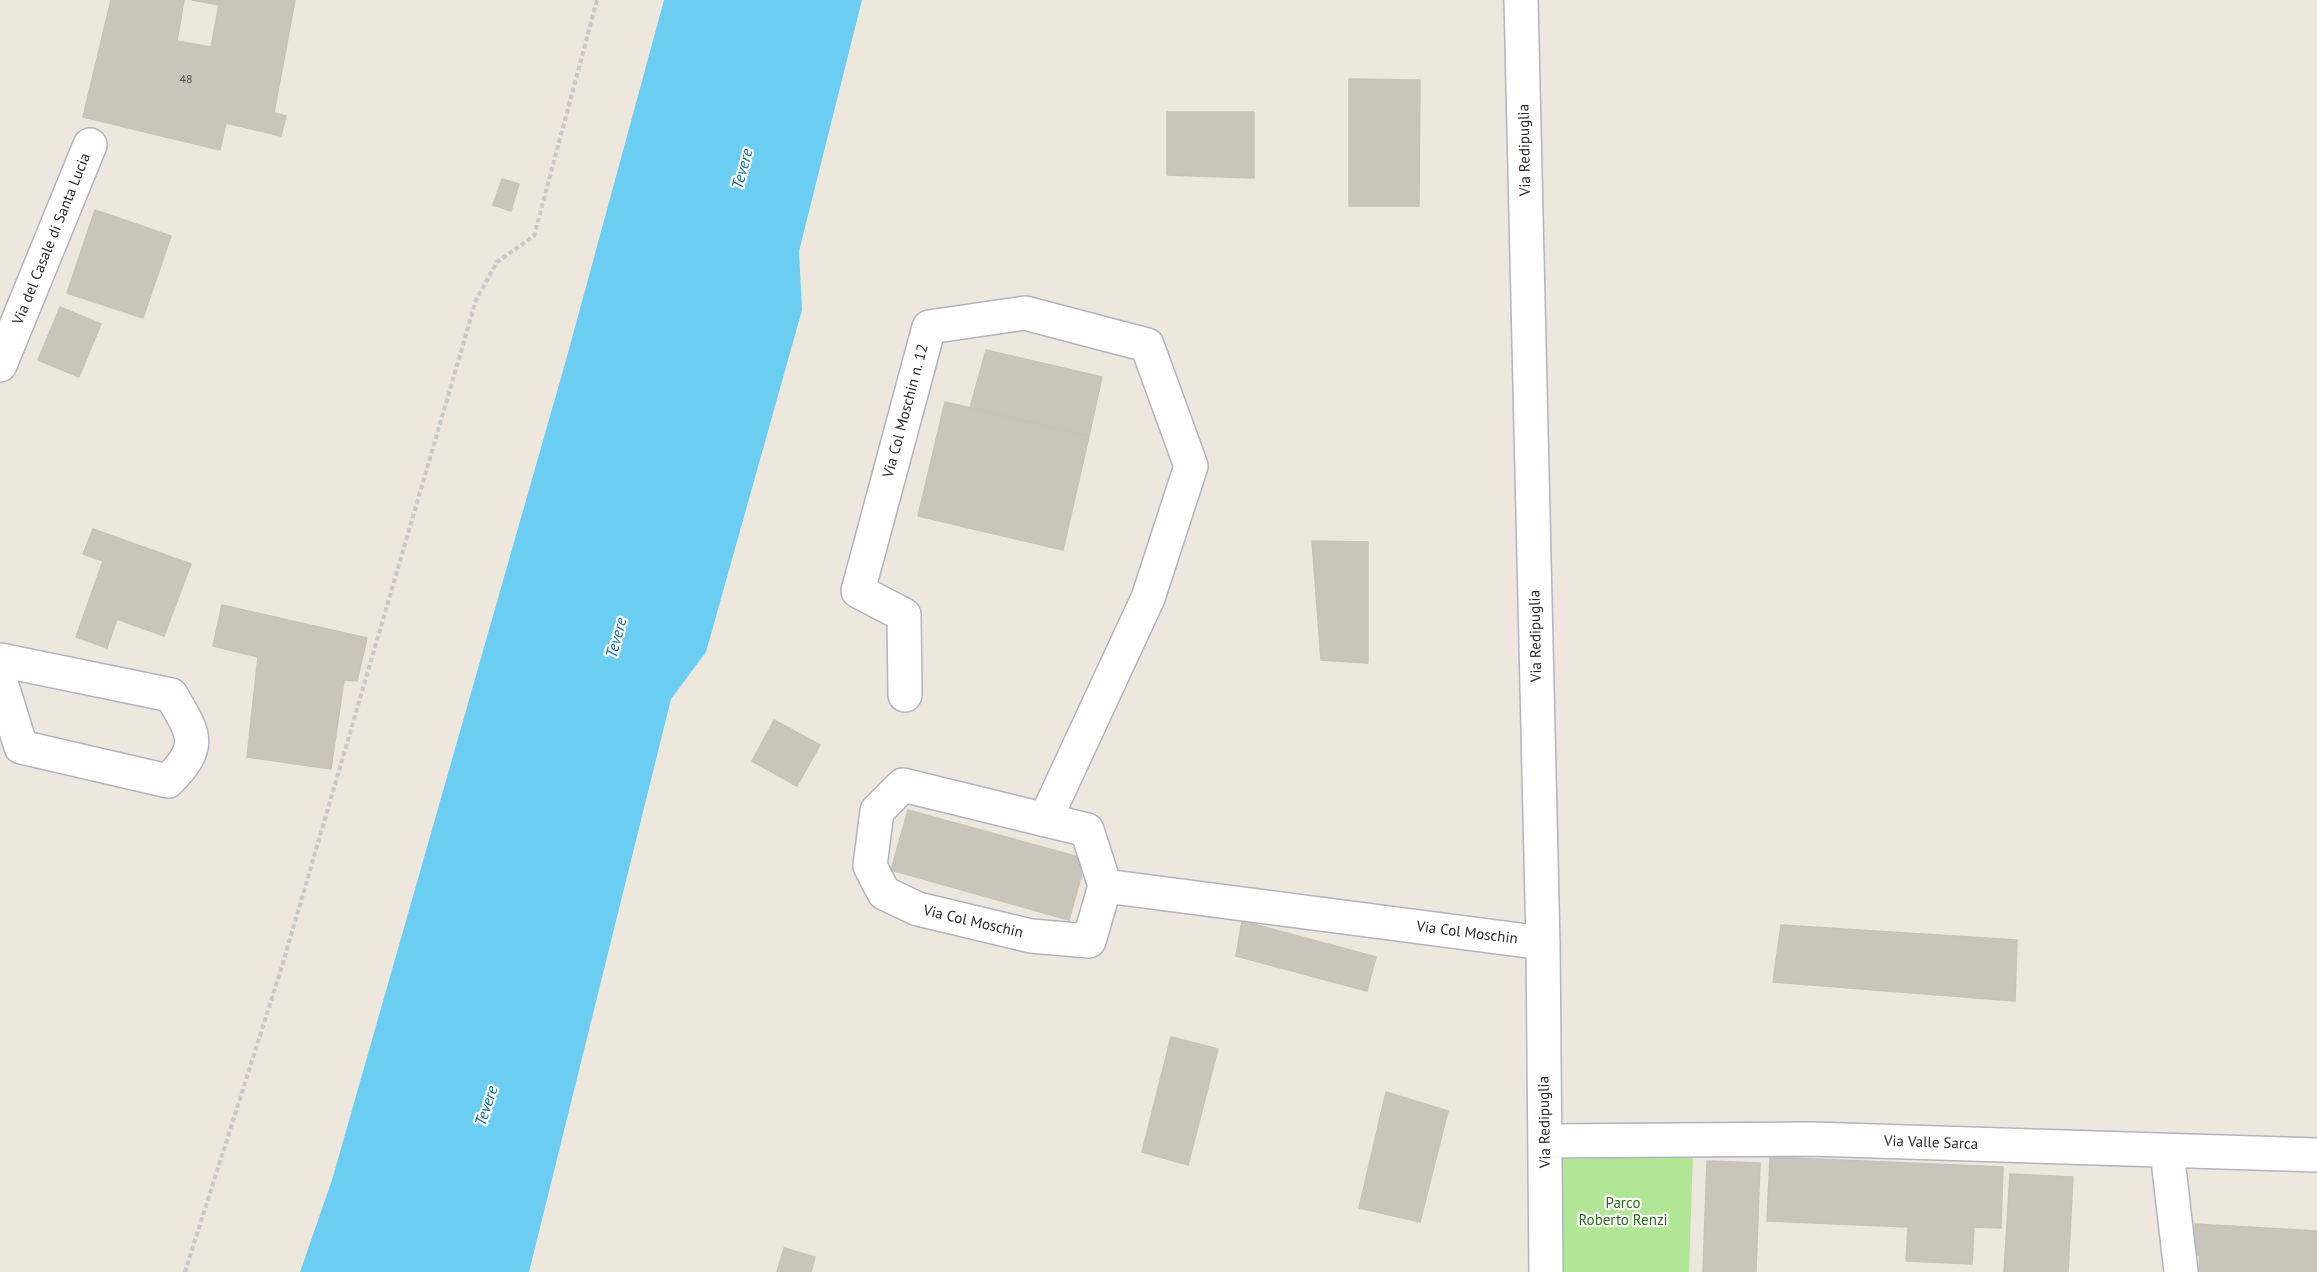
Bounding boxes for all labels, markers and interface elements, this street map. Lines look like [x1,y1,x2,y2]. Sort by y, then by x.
house number: 48 [179,73,193,87]
street label: Via Redipuglia [1515,104,1535,196]
water label: Tevere [728,147,758,191]
street label: Via del Casale di Santa Lucia [9,151,95,327]
street label: Via Col Moschin n. 12 [879,342,933,480]
street label: Via Redipuglia [1526,590,1546,682]
water label: Tevere [602,616,632,660]
street label: Via Col Moschin [921,902,1025,942]
street label: Via Col Moschin [1415,918,1519,948]
street label: Via Redipuglia [1535,1076,1555,1168]
water label: Tevere [472,1084,502,1128]
street label: Via Valle Sarca [1884,1132,1978,1154]
park label: Parco Roberto Renzi [1578,1195,1668,1230]

